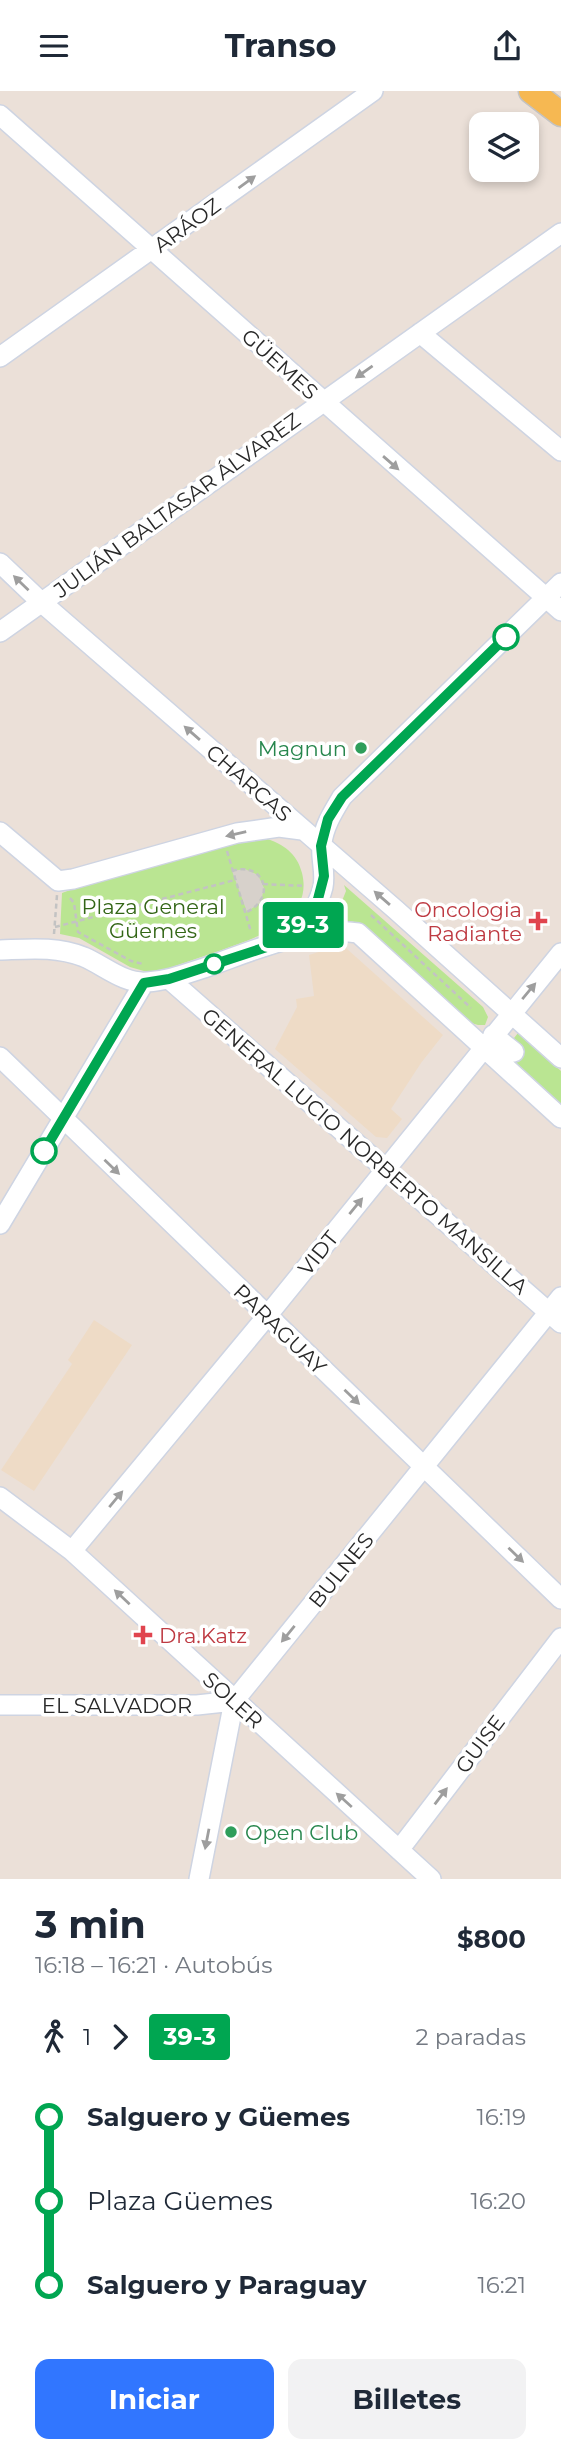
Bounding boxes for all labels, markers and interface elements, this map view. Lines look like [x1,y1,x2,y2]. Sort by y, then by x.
text: Transo [225,26,336,65]
icon: menu [35,27,73,65]
icon: share [488,27,526,65]
map controls [469,112,539,182]
button: layers [469,112,539,182]
one-way arrow [238,175,256,189]
street label: ARÁOZ [149,192,225,258]
street label: GÜEMES [237,323,323,405]
one-way arrow [355,365,373,379]
street label: JULIÁN BALTASAR ÁLVAREZ [48,407,305,603]
one-way arrow [383,455,400,470]
one-way arrow [13,576,30,592]
unlabelled marker [493,624,519,650]
one-way arrow [183,726,200,741]
place label: Magnun [258,736,347,761]
street label: CHARCAS [201,739,297,827]
marker: Magnun [353,740,369,756]
one-way arrow [224,829,246,840]
one-way arrow [374,891,391,906]
park label: Plaza General Güemes [81,894,225,943]
place label: Oncologia Radiante [414,897,522,946]
line badge: 39-3 [254,902,352,948]
text: 39-3 [277,910,329,939]
marker: Oncologia Radiante [528,911,548,931]
unlabelled marker [204,954,224,974]
one-way arrow [521,982,536,999]
street label: GENERAL LUCIO NORBERTO MANSILLA [197,1003,534,1300]
unlabelled marker [31,1138,57,1164]
one-way arrow [104,1158,121,1175]
one-way arrow [348,1197,363,1215]
street label: VIDT [293,1226,343,1280]
street label: PARAGUAY [228,1279,332,1380]
one-way arrow [343,1389,360,1406]
one-way arrow [108,1490,123,1508]
street label: BULNES [303,1528,379,1612]
one-way arrow [507,1546,523,1563]
one-way arrow [113,1589,131,1605]
place label: Dra.Katz [159,1623,247,1648]
one-way arrow [281,1624,296,1642]
marker: Dra.Katz [133,1625,153,1645]
street label: SOLER [198,1667,268,1733]
street label: EL SALVADOR [42,1693,192,1718]
street label: GUISE [450,1710,510,1778]
one-way arrow [433,1787,448,1805]
one-way arrow [335,1792,353,1808]
place label: Open Club [245,1820,358,1845]
marker: Open Club [223,1824,239,1840]
one-way arrow [201,1828,212,1850]
text: 3 min [35,1901,146,1948]
text: $800 [457,1923,526,1955]
text: 16:18 – 16:21 · Autobús [35,1951,272,1979]
icon: walk [35,2018,73,2056]
icon: forward [101,2018,139,2056]
text: 39-3 [163,2022,216,2051]
text: 1 [83,2023,91,2051]
text: 2 paradas [416,2023,526,2051]
text: Salguero y Güemes [87,2101,350,2133]
text: 16:19 [477,2103,526,2131]
text: Plaza Güemes [87,2185,273,2217]
text: 16:20 [471,2187,526,2215]
text: Salguero y Paraguay [87,2269,367,2301]
text: 16:21 [477,2271,526,2299]
button: Iniciar [35,2359,274,2439]
button: Billetes [288,2359,526,2439]

